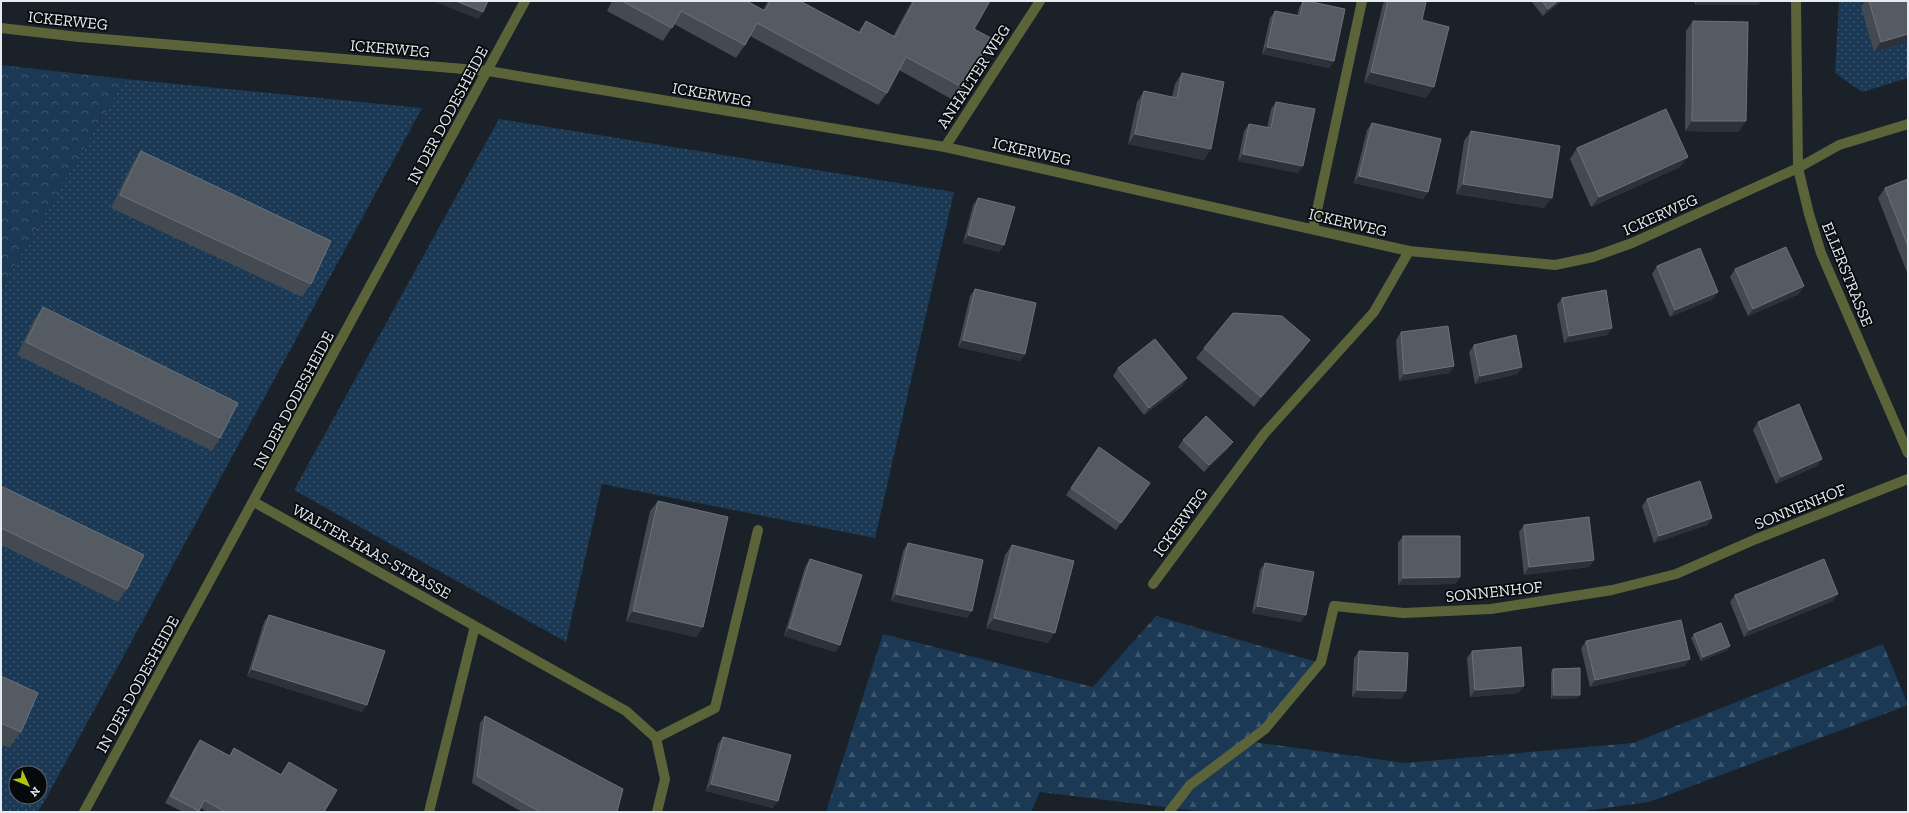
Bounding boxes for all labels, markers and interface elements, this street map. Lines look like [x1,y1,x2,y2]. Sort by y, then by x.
street label: ICKERWEG [27,7,109,34]
street label: ANHALTER WEG [933,21,1014,132]
street label: ICKERWEG [349,36,431,61]
street label: IN DER DODESHEIDE [403,43,492,187]
street label: ICKERWEG [671,78,753,111]
street label: ICKERWEG [991,133,1073,170]
street label: ICKERWEG [1620,190,1701,239]
street label: ICKERWEG [1307,204,1389,241]
street label: ELLERSTRASSE [1818,219,1877,329]
street label: IN DER DODESHEIDE [249,328,338,472]
street label: SONNENHOF [1752,479,1849,533]
street label: ICKERWEG [1149,484,1212,560]
street label: WALTER-HAAS-STRASSE [289,500,454,603]
street label: SONNENHOF [1445,577,1543,606]
street label: IN DER DODESHEIDE [92,613,183,756]
north arrow [8,765,48,805]
text: N [27,784,42,800]

